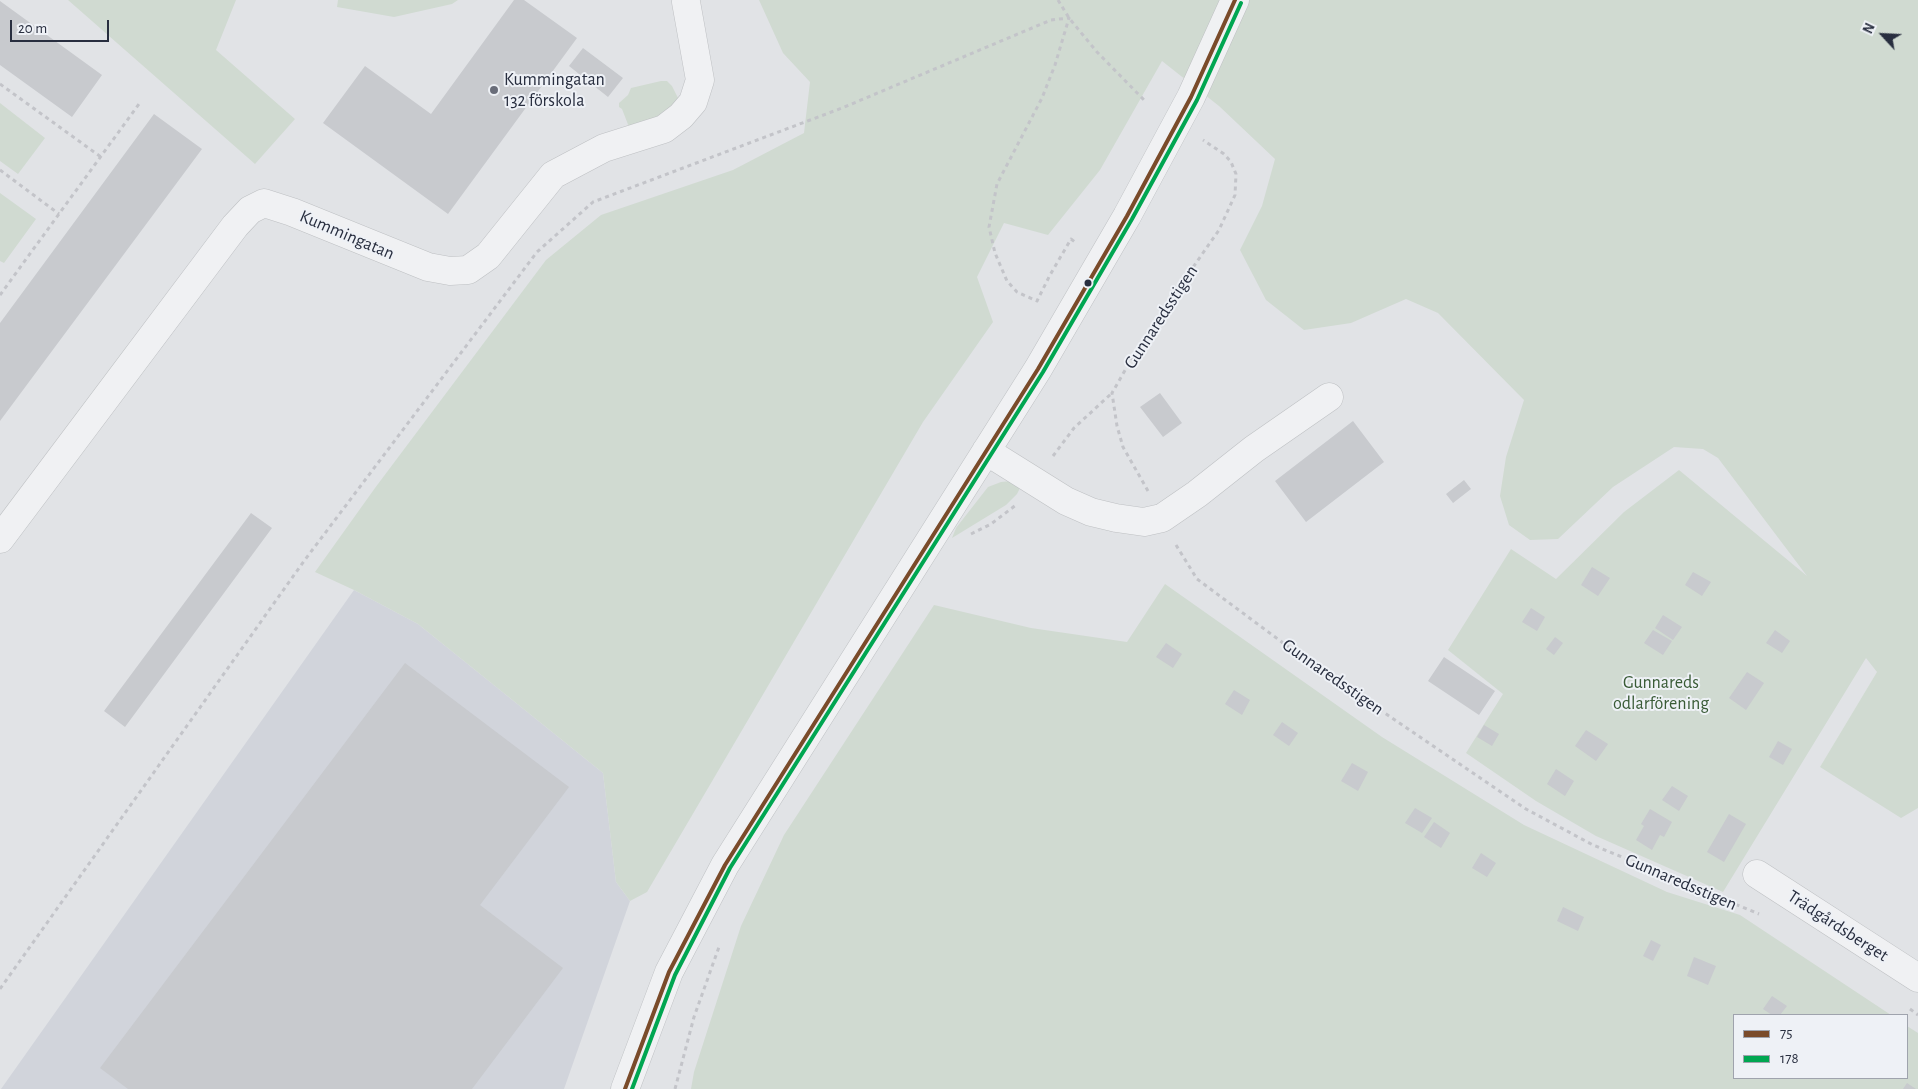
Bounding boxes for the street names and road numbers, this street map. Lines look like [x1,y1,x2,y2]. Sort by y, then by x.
street label: Kummingatan [296,205,398,265]
street label: Gunnaredsstigen [1119,261,1203,373]
street label: Gunnaredsstigen [1278,634,1388,720]
street label: Gunnaredsstigen [1622,849,1740,915]
street label: Trädgårdsberget [1784,885,1892,967]

